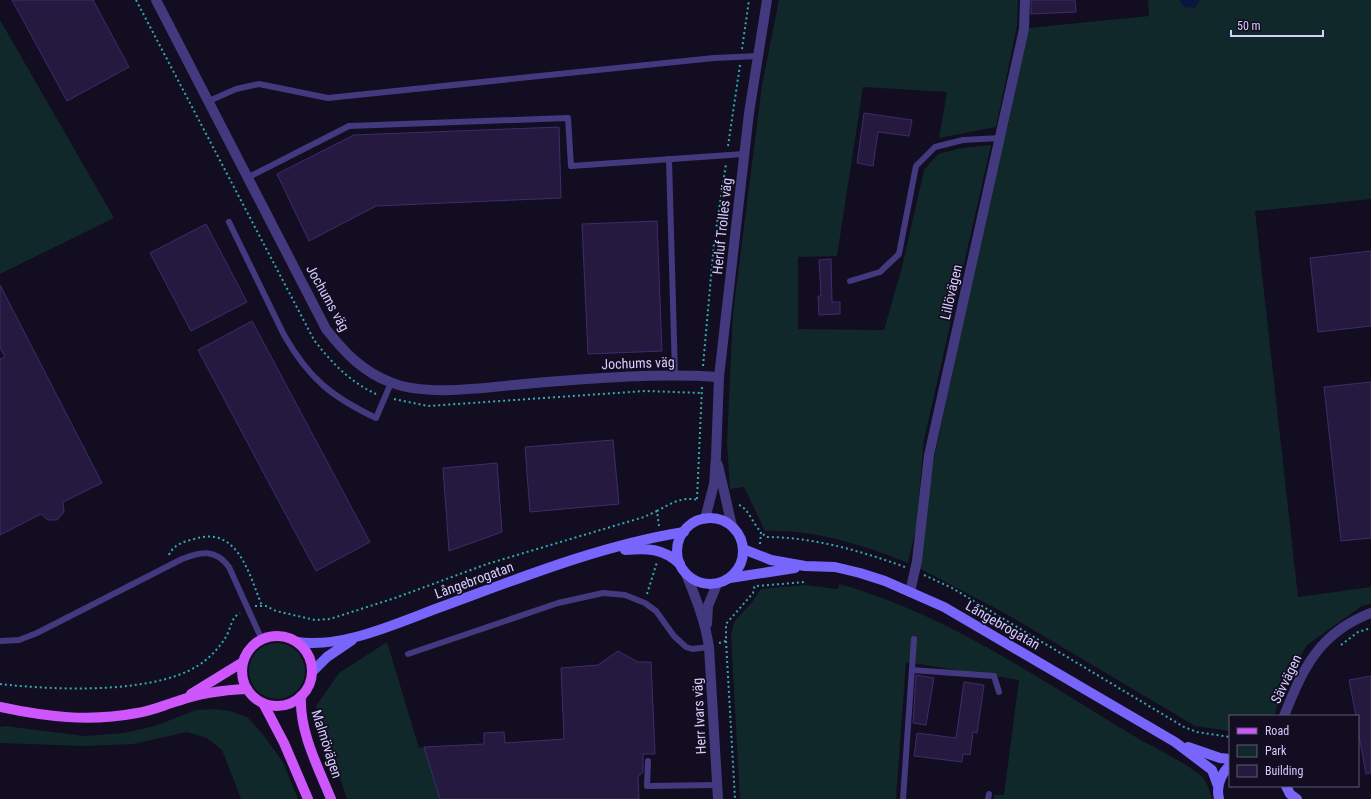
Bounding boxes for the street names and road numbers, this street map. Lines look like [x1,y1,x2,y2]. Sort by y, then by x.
street label: Herluf Trolles väg [709,177,735,275]
street label: Jochums väg [303,262,353,334]
street label: Lillövägen [937,263,965,321]
street label: Jochums väg [601,354,675,372]
street label: Långebrogatan [432,558,516,602]
street label: Långebrogatan [963,597,1043,653]
street label: Sävvägen [1267,652,1305,706]
street label: Herr Ivars väg [689,677,709,755]
street label: Malmövägen [308,708,346,780]

